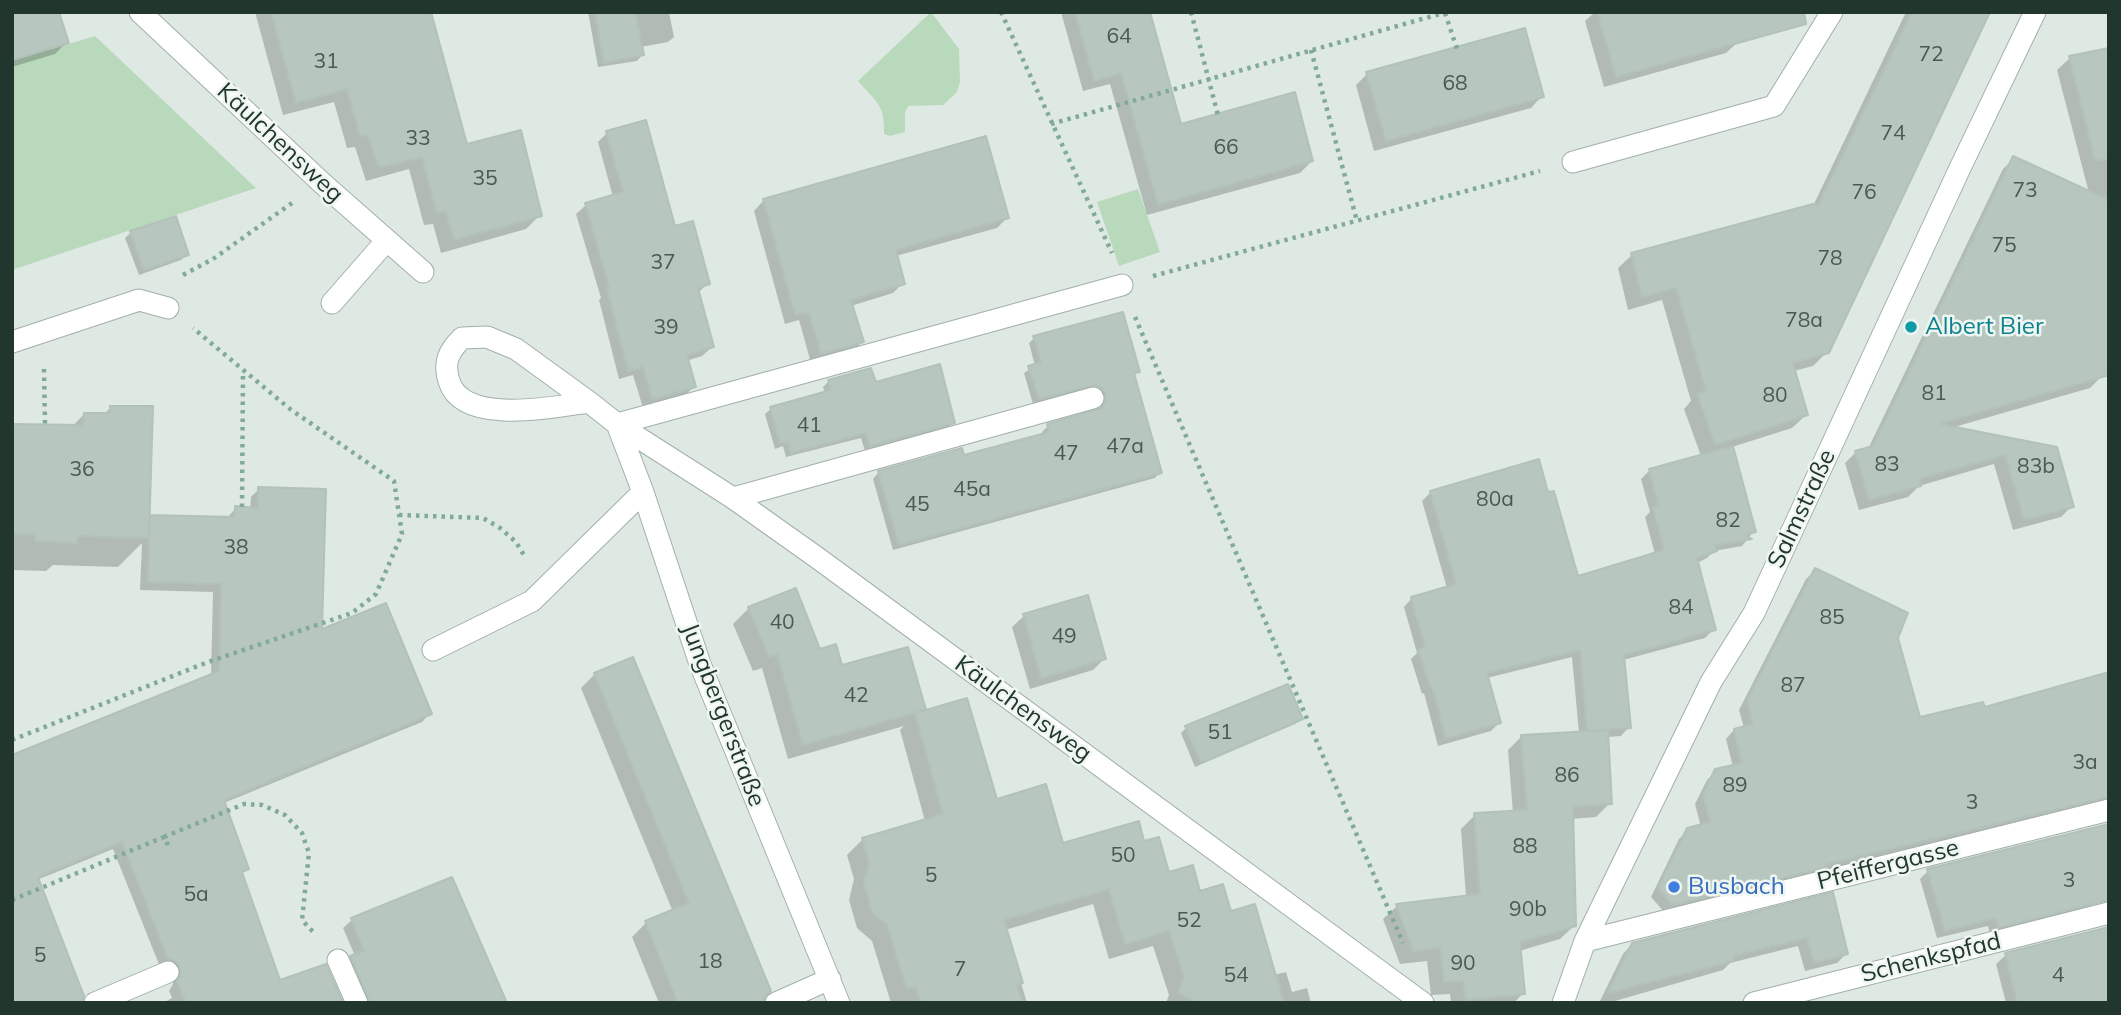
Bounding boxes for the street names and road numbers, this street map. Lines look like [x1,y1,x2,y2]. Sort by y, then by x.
street label: Käulchensweg [211,77,349,209]
street label: Salmstraße [1762,445,1842,573]
street label: Jungbergerstraße [675,619,771,811]
street label: Käulchensweg [949,650,1097,768]
street label: Pfeiffergasse [1814,833,1962,897]
street label: Schenkspfad [1858,927,2004,989]

